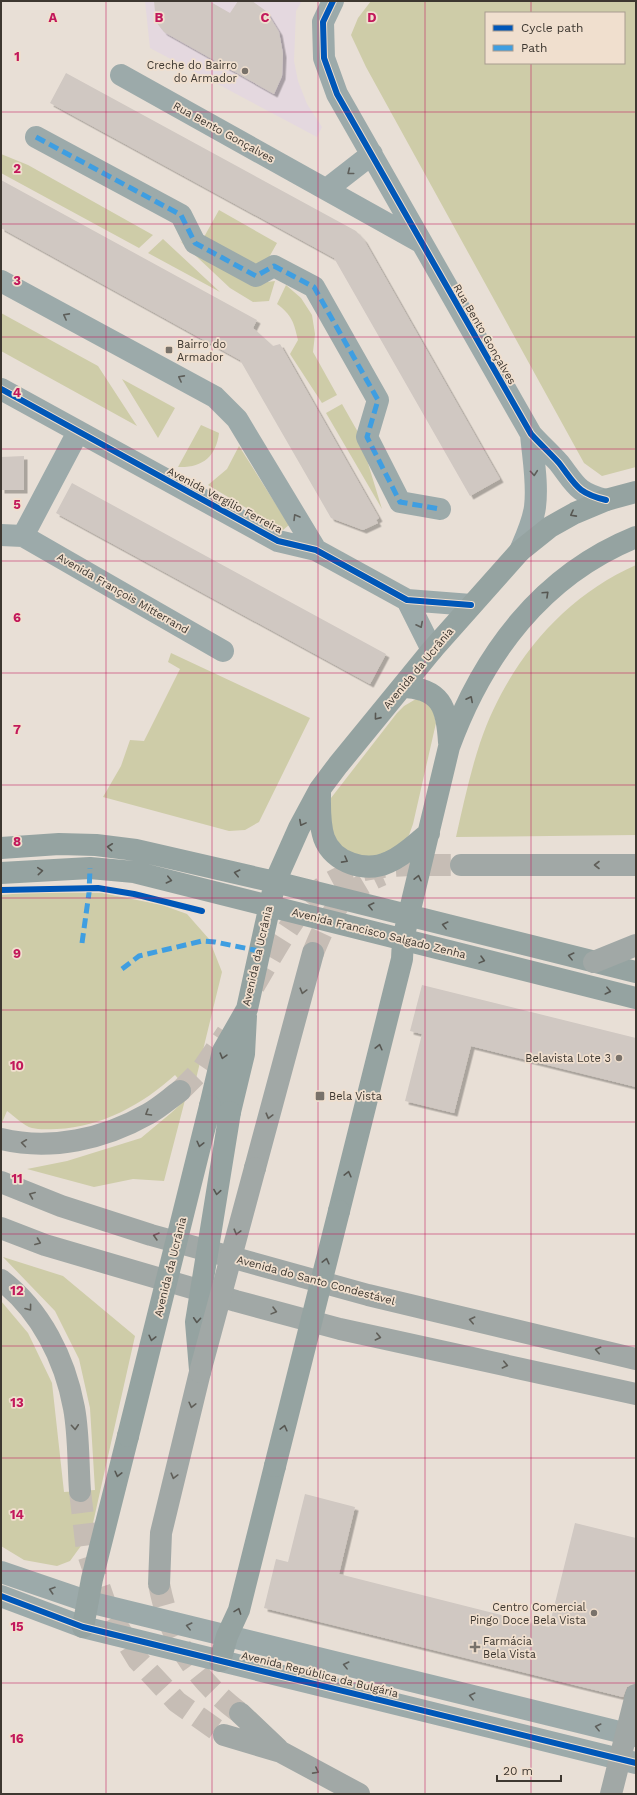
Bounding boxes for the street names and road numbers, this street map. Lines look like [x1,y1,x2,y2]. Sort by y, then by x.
street label: Rua Bento Gonçalves [171,99,277,166]
street label: Rua Bento Gonçalves [451,282,519,387]
street label: Avenida Vergílio Ferreira [165,465,285,536]
street label: Avenida François Mitterrand [54,550,191,637]
street label: Avenida da Ucrânia [381,625,456,712]
street label: Avenida da Ucrânia [240,905,275,1007]
street label: Avenida Francisco Salgado Zenha [290,906,467,961]
street label: Avenida da Ucrânia [152,1216,189,1318]
street label: Avenida do Santo Condestável [235,1253,397,1308]
street label: Avenida República da Bulgária [240,1649,400,1700]

